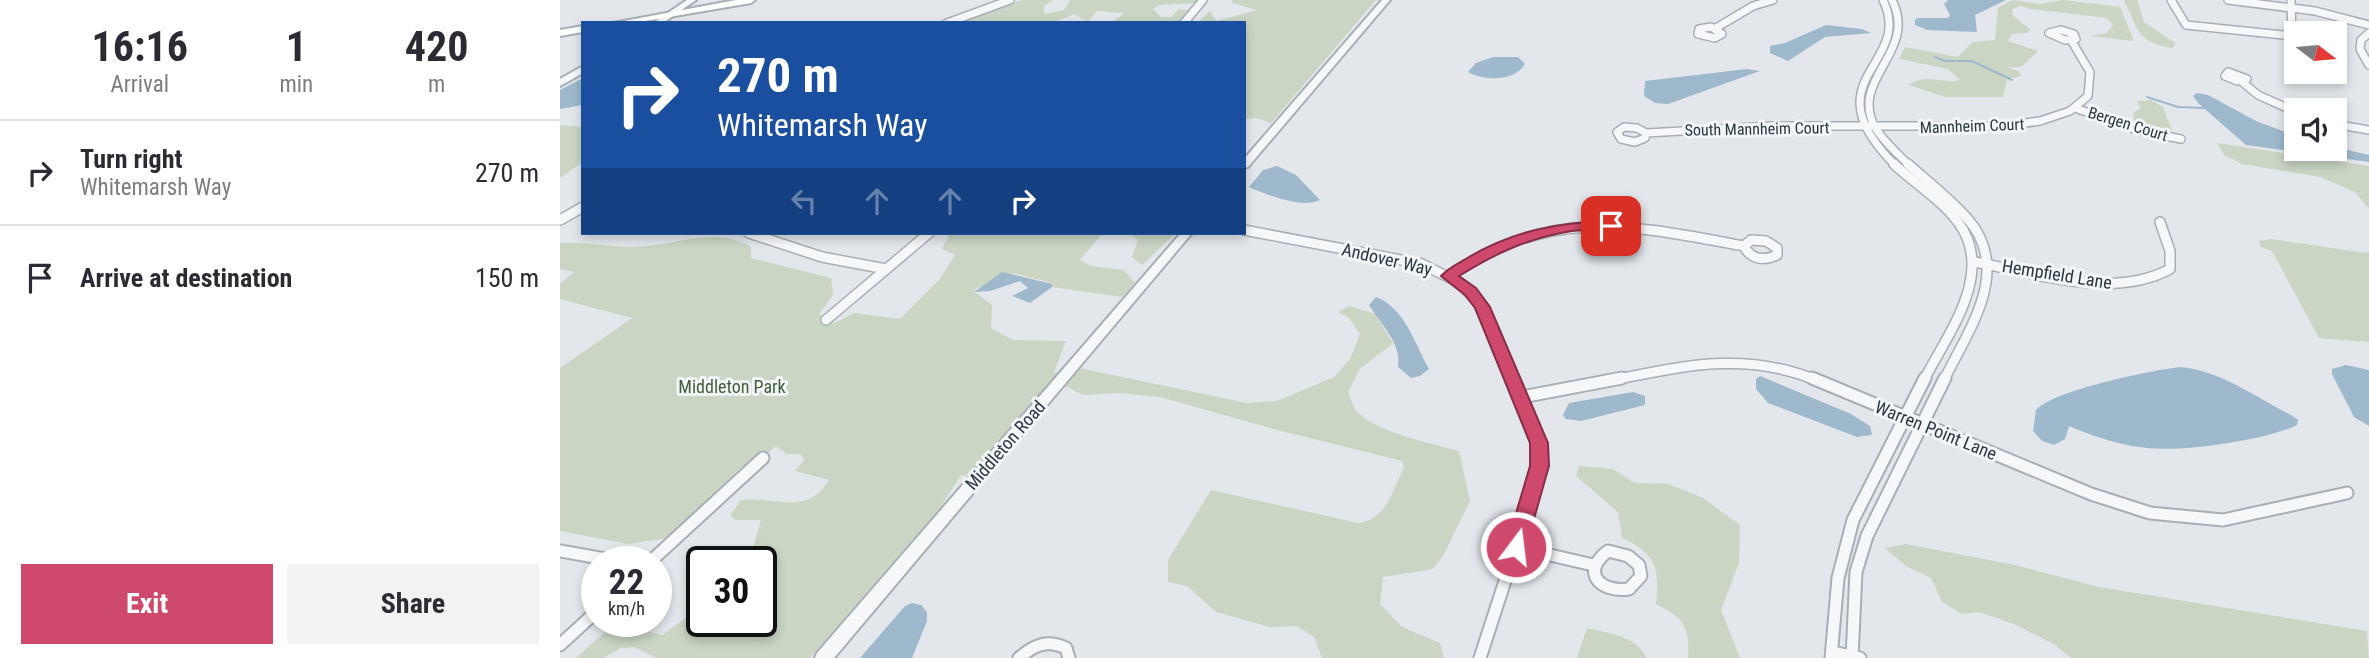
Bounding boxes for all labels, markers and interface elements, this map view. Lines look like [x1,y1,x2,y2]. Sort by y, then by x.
north arrow [2284,21,2347,84]
map controls [2284,21,2347,161]
text: 16:16 [92,22,188,71]
text: 1 [286,22,307,71]
text: 420 [405,22,468,71]
text: 270 m [717,47,839,104]
icon: right [602,49,693,140]
text: Arrival [110,71,169,98]
text: min [279,71,313,98]
text: m [428,71,445,98]
button: sound [2284,98,2347,161]
street label: Bergen Court [2086,103,2171,145]
text: Whitemarsh Way [717,106,927,144]
street label: Mannheim Court [1919,115,2025,137]
street label: South Mannheim Court [1684,118,1830,140]
text: Turn right [80,144,182,174]
icon: right [21,154,59,192]
text: 270 m [475,158,539,188]
text: Whitemarsh Way [80,174,231,201]
icon: left [785,182,823,220]
icon: ahead [858,182,896,220]
icon: ahead [931,182,969,220]
icon: right [1004,182,1042,220]
pin [1581,196,1641,256]
icon: arrive [1592,207,1630,245]
street label: Andover Way [1340,238,1435,280]
street label: Hempfield Lane [2001,255,2113,293]
icon: arrive [21,259,59,297]
text: Arrive at destination [80,263,292,293]
text: 150 m [475,263,539,293]
park label: Middleton Park [678,376,786,397]
street label: Middleton Road [961,396,1049,494]
street label: Warren Point Lane [1872,396,2000,464]
position arrow [1479,510,1553,584]
speed limit sign: 30 [686,546,777,637]
text: 22 [609,562,644,603]
button: Exit [21,564,273,644]
button: Share [287,564,539,644]
text: km/h [608,598,645,619]

